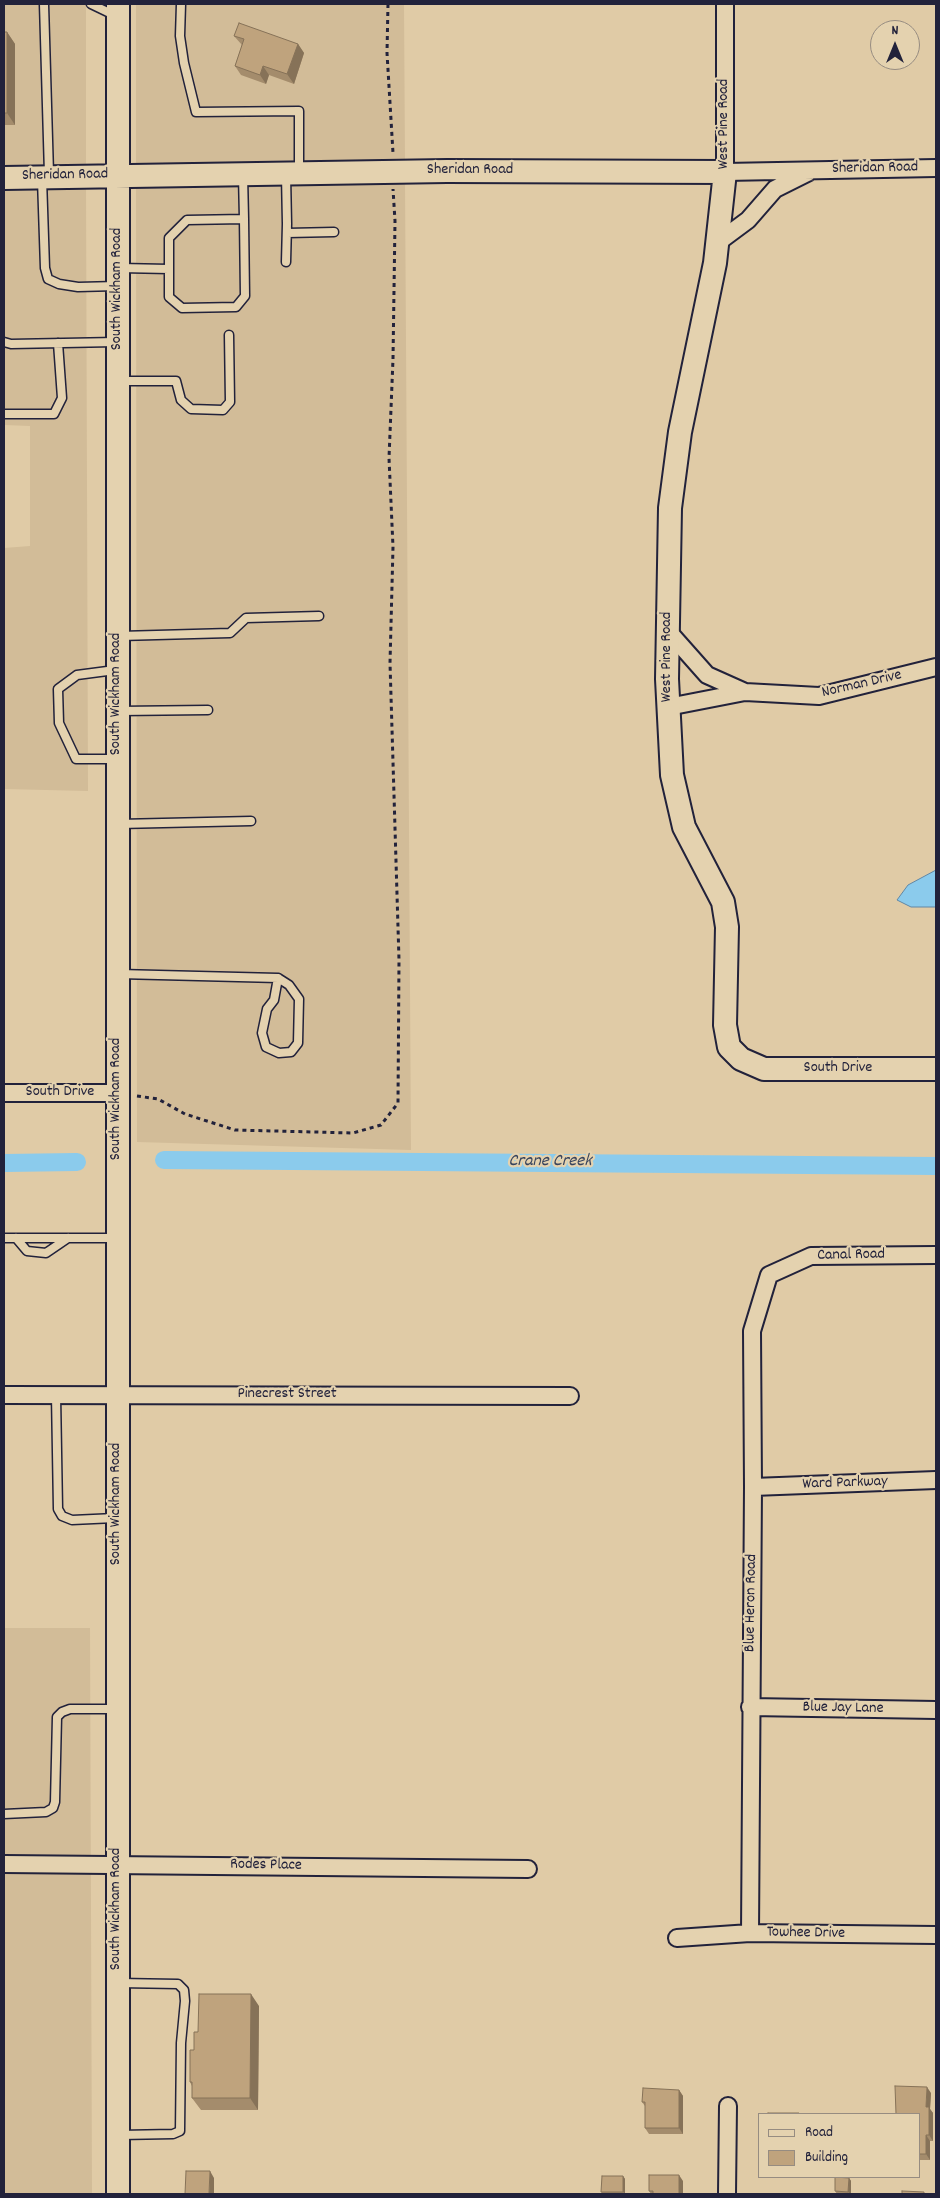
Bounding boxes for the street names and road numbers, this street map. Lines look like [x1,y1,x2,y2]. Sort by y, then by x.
street label: West Pine Road [715,79,735,169]
street label: Sheridan Road [832,159,918,179]
street label: Sheridan Road [427,161,513,181]
street label: Sheridan Road [22,166,108,186]
street label: South Wickham Road [108,228,128,350]
street label: West Pine Road [658,612,678,702]
street label: South Wickham Road [107,633,127,755]
street label: Norman Drive [820,666,904,704]
street label: South Wickham Road [107,1038,127,1160]
street label: South Drive [804,1059,872,1079]
street label: South Drive [26,1083,94,1103]
street label: Canal Road [817,1246,885,1266]
street label: Pinecrest Street [237,1385,337,1405]
street label: South Wickham Road [107,1443,127,1565]
street label: Ward Parkway [802,1473,888,1495]
street label: Blue Heron Road [742,1554,762,1652]
street label: Blue Jay Lane [802,1699,884,1719]
street label: South Wickham Road [107,1848,127,1970]
street label: Rodes Place [230,1856,302,1876]
street label: Towhee Drive [767,1924,845,1944]

